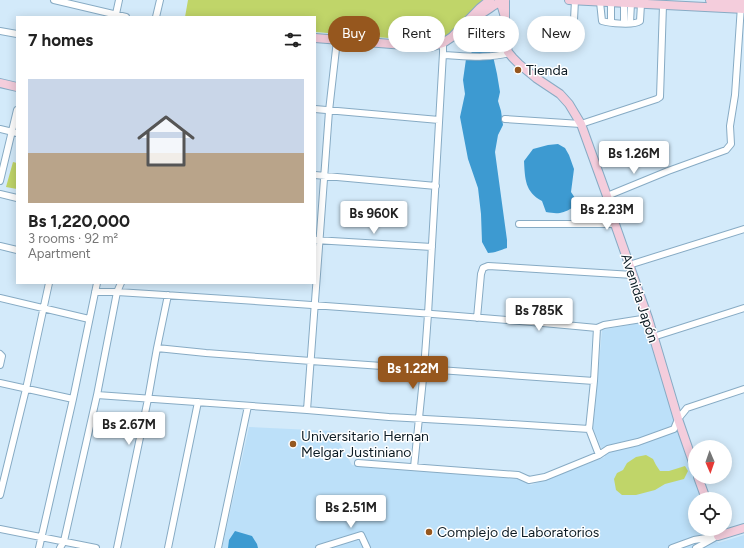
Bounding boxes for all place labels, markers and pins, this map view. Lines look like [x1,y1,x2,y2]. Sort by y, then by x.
place label: Tienda [526,62,568,79]
marker: Tienda [513,65,523,75]
pin: Bs 1.26M [593,141,675,175]
pin: Bs 2.23M [566,197,648,231]
pin: Bs 960K [337,201,411,235]
pin: Bs 785K [502,298,576,332]
pin: Bs 1.22M [372,356,454,390]
pin: Bs 2.67M [88,412,170,446]
place label: Universitario Hernan Melgar Justiniano [301,428,429,461]
marker: Universitario Hernan Melgar Justiniano [288,439,298,449]
pin: Bs 2.51M [310,495,392,529]
place label: Complejo de Laboratorios [437,524,599,541]
marker: Complejo de Laboratorios [424,527,434,537]

